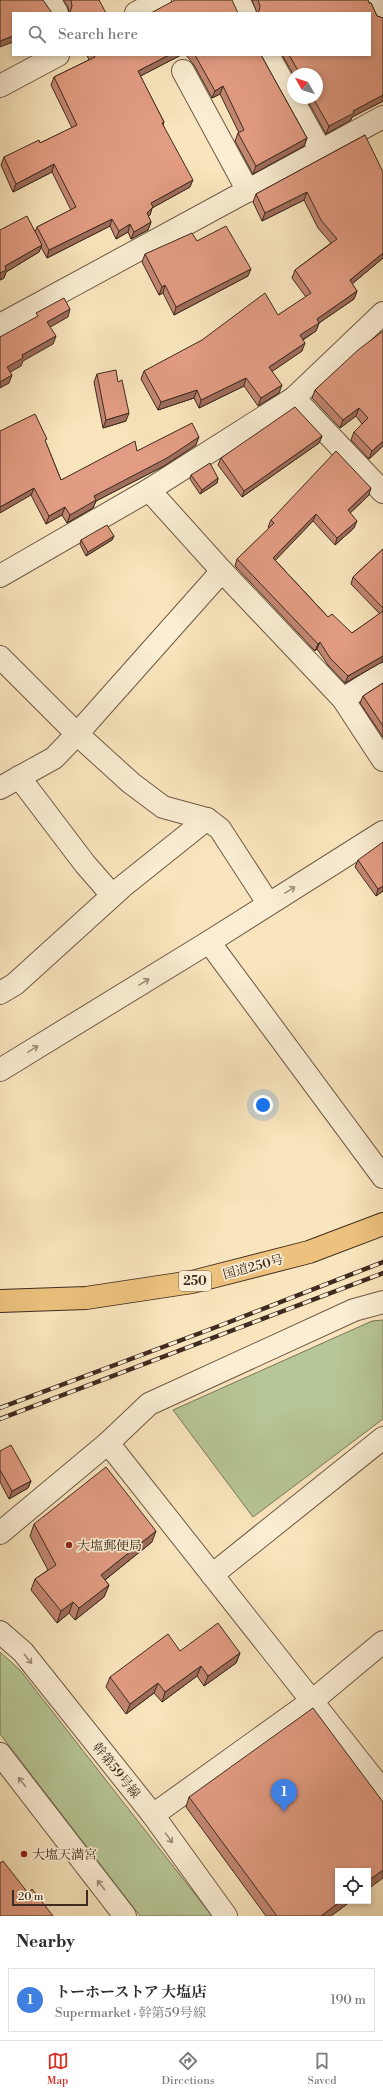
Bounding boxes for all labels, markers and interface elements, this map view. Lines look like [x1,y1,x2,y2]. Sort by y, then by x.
search box [12,12,371,56]
icon: search [26,23,48,45]
text: Search here [58,25,138,44]
north arrow [287,68,323,104]
one-way arrow [284,885,295,894]
one-way arrow [138,977,150,985]
one-way arrow [27,1045,39,1053]
your location [253,1095,273,1115]
street label: 国道250号 [221,1251,285,1283]
road number: 250 [179,1271,211,1291]
place label: 大塩郵便局 [77,1538,142,1554]
marker: 大塩郵便局 [64,1540,74,1550]
one-way arrow [24,1653,32,1664]
street label: 幹第59号線 [89,1740,144,1802]
one-way arrow [17,1777,26,1788]
pin: 1 [271,1779,297,1812]
one-way arrow [165,1832,173,1843]
place label: 大塩天満宮 [32,1847,97,1863]
marker: 大塩天満宮 [19,1849,29,1859]
map controls [335,1868,371,1904]
button: locate [335,1868,371,1904]
one-way arrow [97,1880,105,1891]
scale bar [12,1888,88,1907]
text: 20 m [18,1890,43,1904]
text: Nearby [16,1931,75,1953]
text: トーホーストア 大塩店 [55,1983,206,2002]
text: 1 [27,1992,33,2008]
text: 190 m [330,1992,366,2008]
text: Supermarket · 幹第59号線 [55,2005,206,2021]
tab: Map [47,2050,69,2088]
tab: Directions [162,2050,215,2088]
tab: Saved [308,2050,336,2088]

